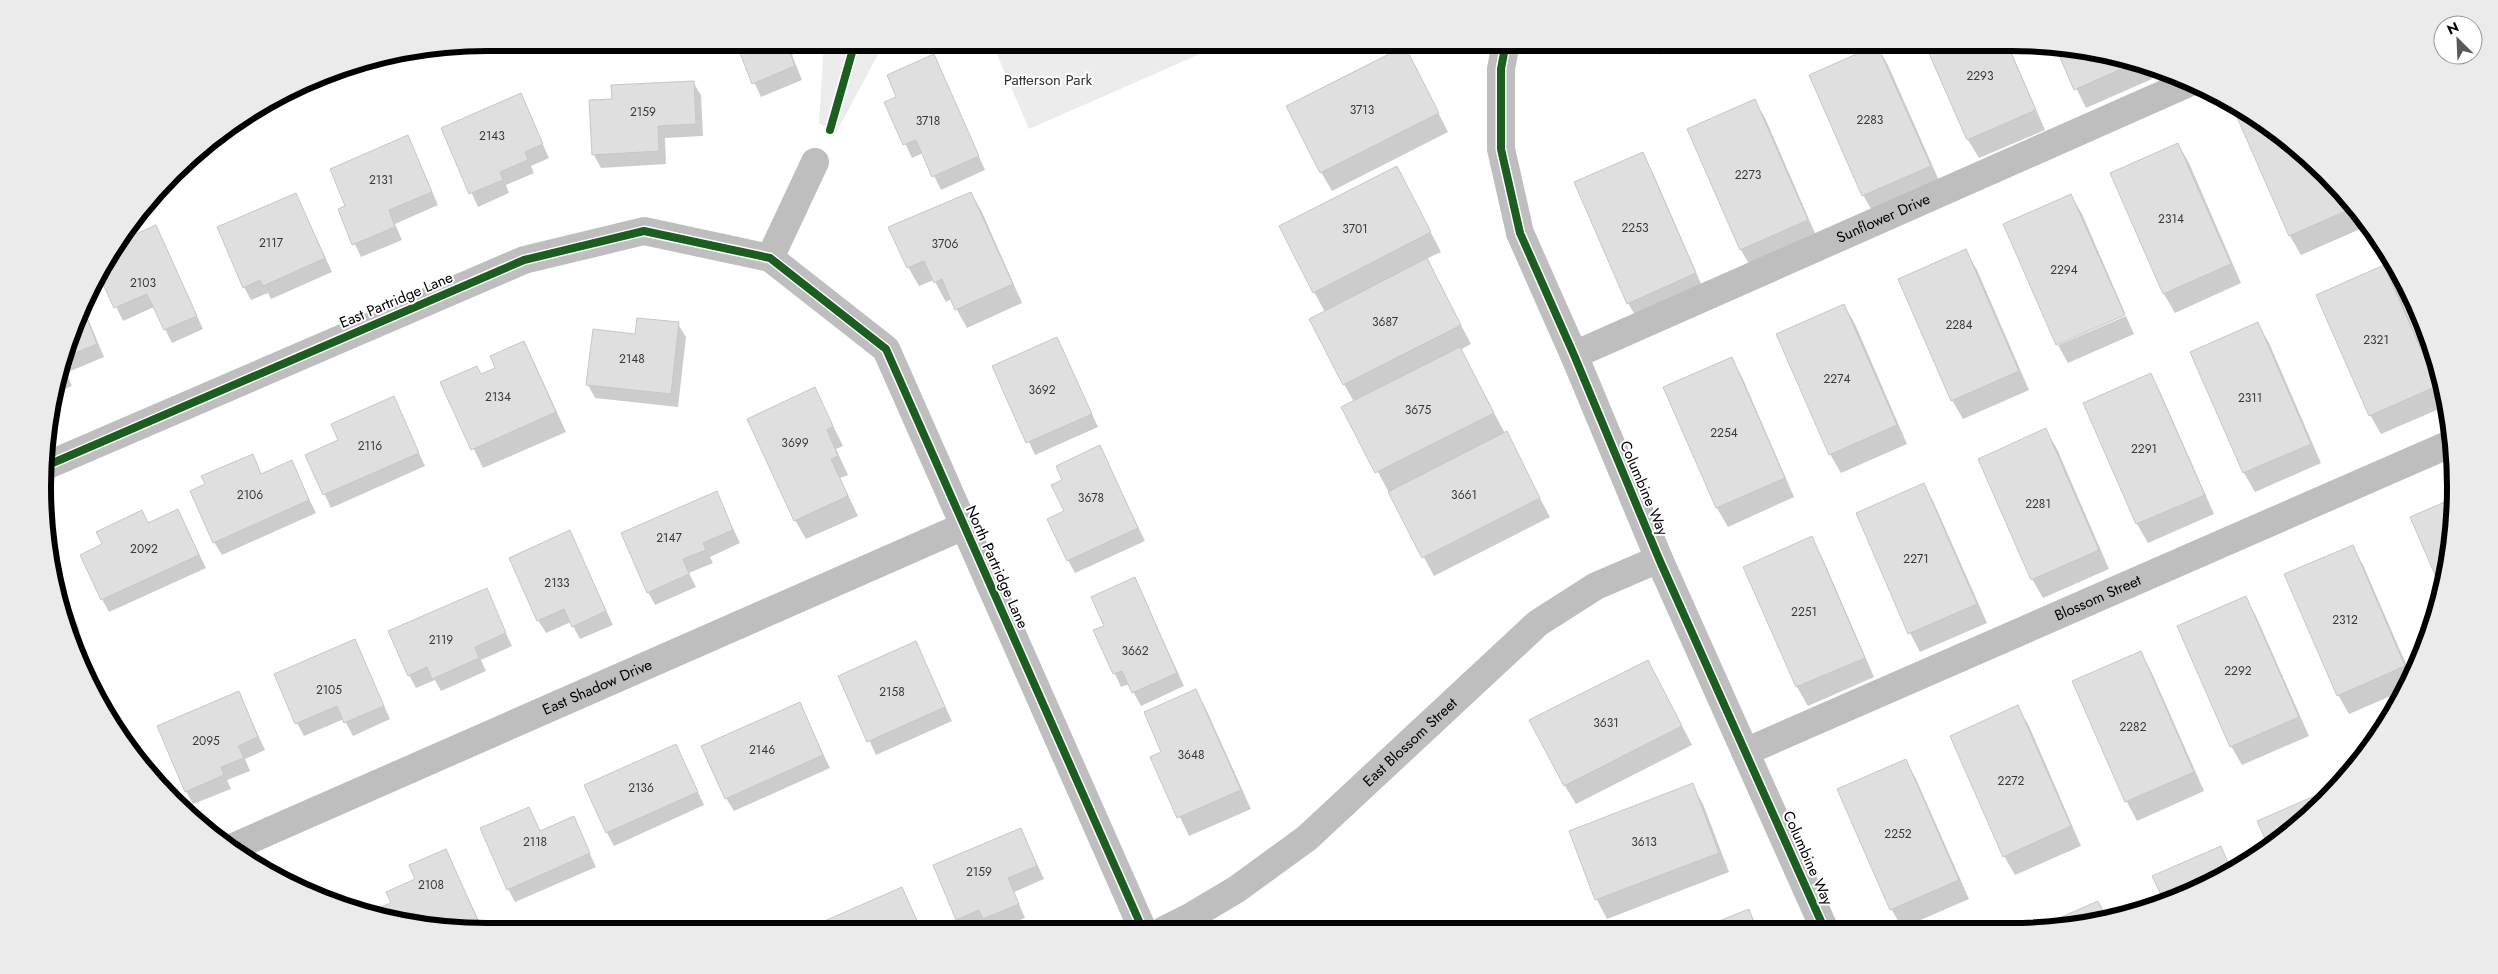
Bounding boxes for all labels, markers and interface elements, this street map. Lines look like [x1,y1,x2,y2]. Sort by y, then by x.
north arrow [2433,15,2483,65]
text: N [2444,17,2462,40]
house number: 2293 [1966,67,1994,85]
park label: Patterson Park [1004,69,1093,91]
house number: 3713 [1350,101,1375,119]
house number: 2159 [630,103,656,121]
house number: 2283 [1857,111,1884,129]
house number: 3718 [916,112,940,130]
house number: 2143 [479,127,505,145]
house number: 2273 [1735,166,1762,184]
house number: 2131 [369,171,393,189]
street label: Sunflower Drive [1833,188,1934,249]
house number: 2314 [2158,210,2184,228]
house number: 2253 [1622,219,1649,237]
house number: 3701 [1342,220,1368,238]
house number: 2117 [259,234,284,252]
house number: 3706 [932,235,958,253]
house number: 2294 [2050,261,2078,279]
street label: East Partridge Lane [336,266,456,334]
house number: 2103 [130,274,156,292]
house number: 3687 [1372,313,1399,331]
house number: 2284 [1945,316,1973,334]
house number: 2321 [2363,331,2389,349]
house number: 2148 [619,350,645,368]
house number: 2274 [1824,370,1850,388]
house number: 3692 [1028,381,1056,399]
house number: 2134 [485,388,511,406]
house number: 2311 [2238,389,2262,407]
house number: 3675 [1405,401,1431,419]
house number: 2254 [1710,424,1738,442]
house number: 3699 [781,434,809,452]
house number: 2116 [358,437,382,455]
street label: Columbine Way [1614,437,1674,539]
house number: 2291 [2131,440,2157,458]
house number: 2106 [237,486,263,504]
house number: 3661 [1451,486,1477,504]
house number: 3678 [1078,489,1104,507]
house number: 2281 [2025,495,2051,513]
street label: North Partridge Lane [960,502,1034,632]
house number: 2147 [656,529,682,547]
house number: 2092 [130,540,158,558]
house number: 2271 [1903,550,1929,568]
street label: Blossom Street [2051,569,2145,626]
house number: 2133 [544,574,570,592]
house number: 2251 [1791,603,1817,621]
house number: 2312 [2332,611,2358,629]
house number: 2119 [429,631,453,649]
house number: 3662 [1121,642,1149,660]
street label: East Shadow Drive [539,653,656,721]
house number: 2292 [2224,662,2252,680]
house number: 2105 [316,681,342,699]
house number: 2158 [879,683,905,701]
street label: East Blossom Street [1358,692,1462,792]
house number: 3631 [1593,714,1619,732]
house number: 2282 [2119,718,2147,736]
house number: 2095 [192,732,220,750]
house number: 2146 [749,741,775,759]
house number: 3648 [1177,746,1205,764]
house number: 2272 [1998,772,2025,790]
house number: 2136 [628,779,654,797]
street label: Columbine Way [1777,807,1839,909]
house number: 2252 [1884,825,1912,843]
house number: 2118 [523,833,547,851]
house number: 3613 [1631,833,1657,851]
house number: 2159 [966,863,992,881]
house number: 2108 [418,876,444,894]

